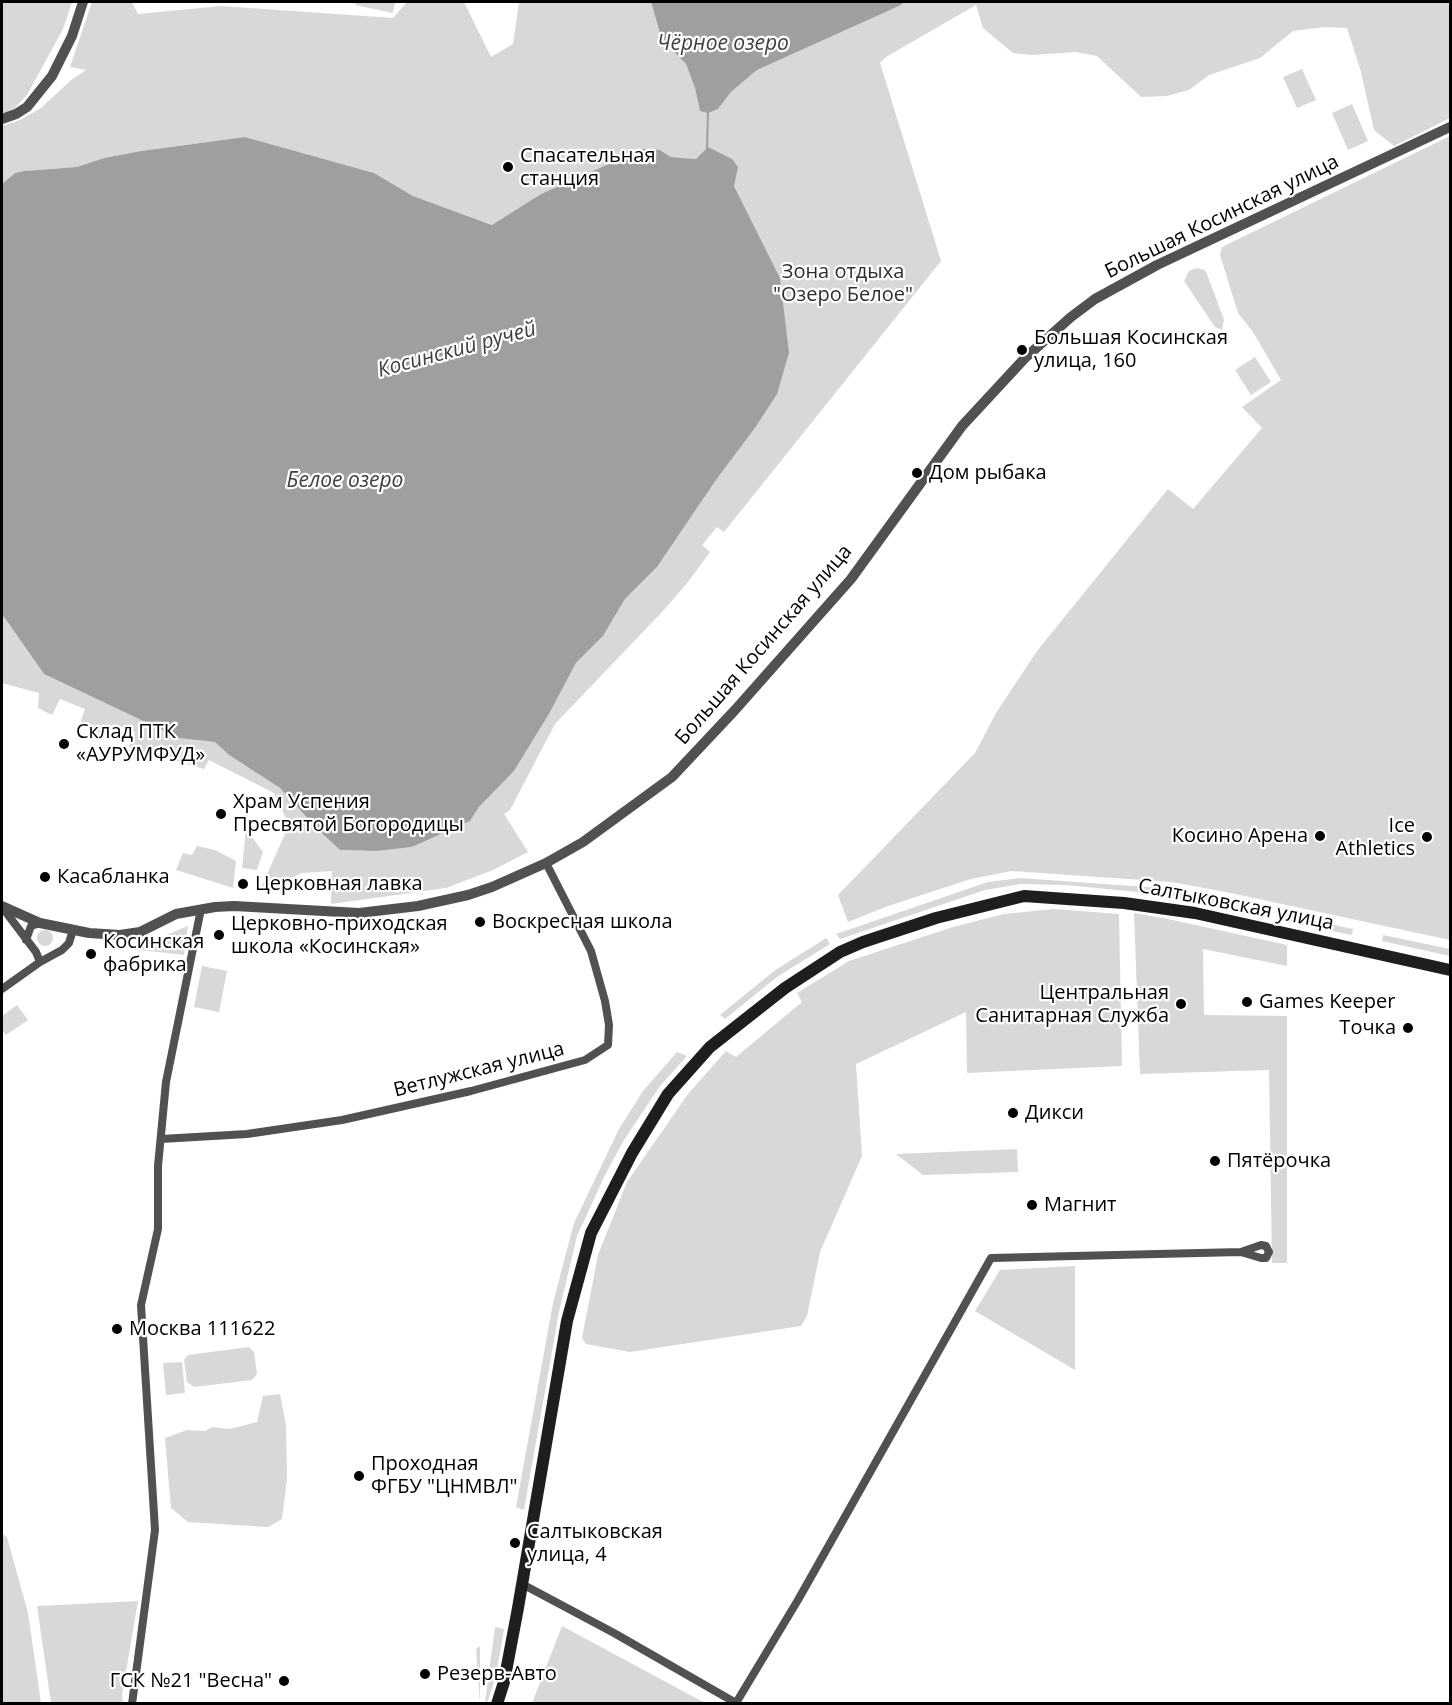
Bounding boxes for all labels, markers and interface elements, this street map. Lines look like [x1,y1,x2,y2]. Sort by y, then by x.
water label: Чёрное озеро [657,31,789,57]
place label: Спасательная станция [520,144,656,191]
street label: Большая Косинская улица [1101,150,1343,284]
marker: Спасательная станция [501,160,515,174]
park label: Зона отдыха "Озеро Белое" [773,260,913,307]
water label: Косинский ручей [375,317,539,383]
place label: Большая Косинская улица, 160 [1034,326,1228,373]
marker: Большая Косинская улица, 160 [1015,343,1029,357]
place label: Дом рыбака [929,461,1047,485]
marker: Дом рыбака [910,466,924,480]
water label: Белое озеро [287,468,403,494]
street label: Большая Косинская улица [671,540,857,750]
place label: Склад ПТК «АУРУМФУД» [76,720,205,767]
marker: Склад ПТК «АУРУМФУД» [57,737,71,751]
place label: Храм Успения Пресвятой Богородицы [233,790,464,837]
marker: Храм Успения Пресвятой Богородицы [214,807,228,821]
place label: Ice Athletics [1335,814,1415,861]
place label: Косино Арена [1172,824,1308,848]
marker: Косино Арена [1313,829,1327,843]
marker: Ice Athletics [1420,830,1434,844]
place label: Касабланка [57,865,170,889]
marker: Касабланка [38,870,52,884]
place label: Церковная лавка [255,872,423,896]
street label: Салтыковская улица [1136,874,1336,936]
marker: Церковная лавка [236,877,250,891]
place label: Воскресная школа [492,910,673,934]
place label: Церковно-приходская школа «Косинская» [231,912,448,959]
marker: Воскресная школа [473,915,487,929]
marker: Церковно-приходская школа «Косинская» [212,928,226,942]
place label: Косинская фабрика [103,930,204,977]
marker: Косинская фабрика [84,947,98,961]
place label: Центральная Санитарная Служба [975,981,1169,1028]
place label: Games Keeper [1259,990,1395,1014]
marker: Games Keeper [1240,995,1254,1009]
marker: Центральная Санитарная Служба [1174,997,1188,1011]
place label: Точка [1339,1016,1396,1040]
marker: Точка [1401,1021,1415,1035]
street label: Ветлужская улица [391,1037,567,1103]
place label: Дикси [1025,1101,1084,1125]
marker: Дикси [1006,1106,1020,1120]
place label: Пятёрочка [1227,1149,1331,1173]
marker: Пятёрочка [1208,1154,1222,1168]
place label: Магнит [1044,1193,1117,1217]
marker: Магнит [1025,1198,1039,1212]
place label: Москва 111622 [129,1317,275,1341]
marker: Москва 111622 [110,1322,124,1336]
place label: Проходная ФГБУ "ЦНМВЛ" [371,1452,518,1499]
marker: Проходная ФГБУ "ЦНМВЛ" [352,1469,366,1483]
place label: Салтыковская улица, 4 [527,1520,663,1567]
marker: Салтыковская улица, 4 [508,1536,522,1550]
place label: Резерв-Авто [437,1662,557,1686]
marker: Резерв-Авто [418,1667,432,1681]
place label: ГСК №21 "Весна" [110,1669,272,1693]
marker: ГСК №21 "Весна" [277,1674,291,1688]

